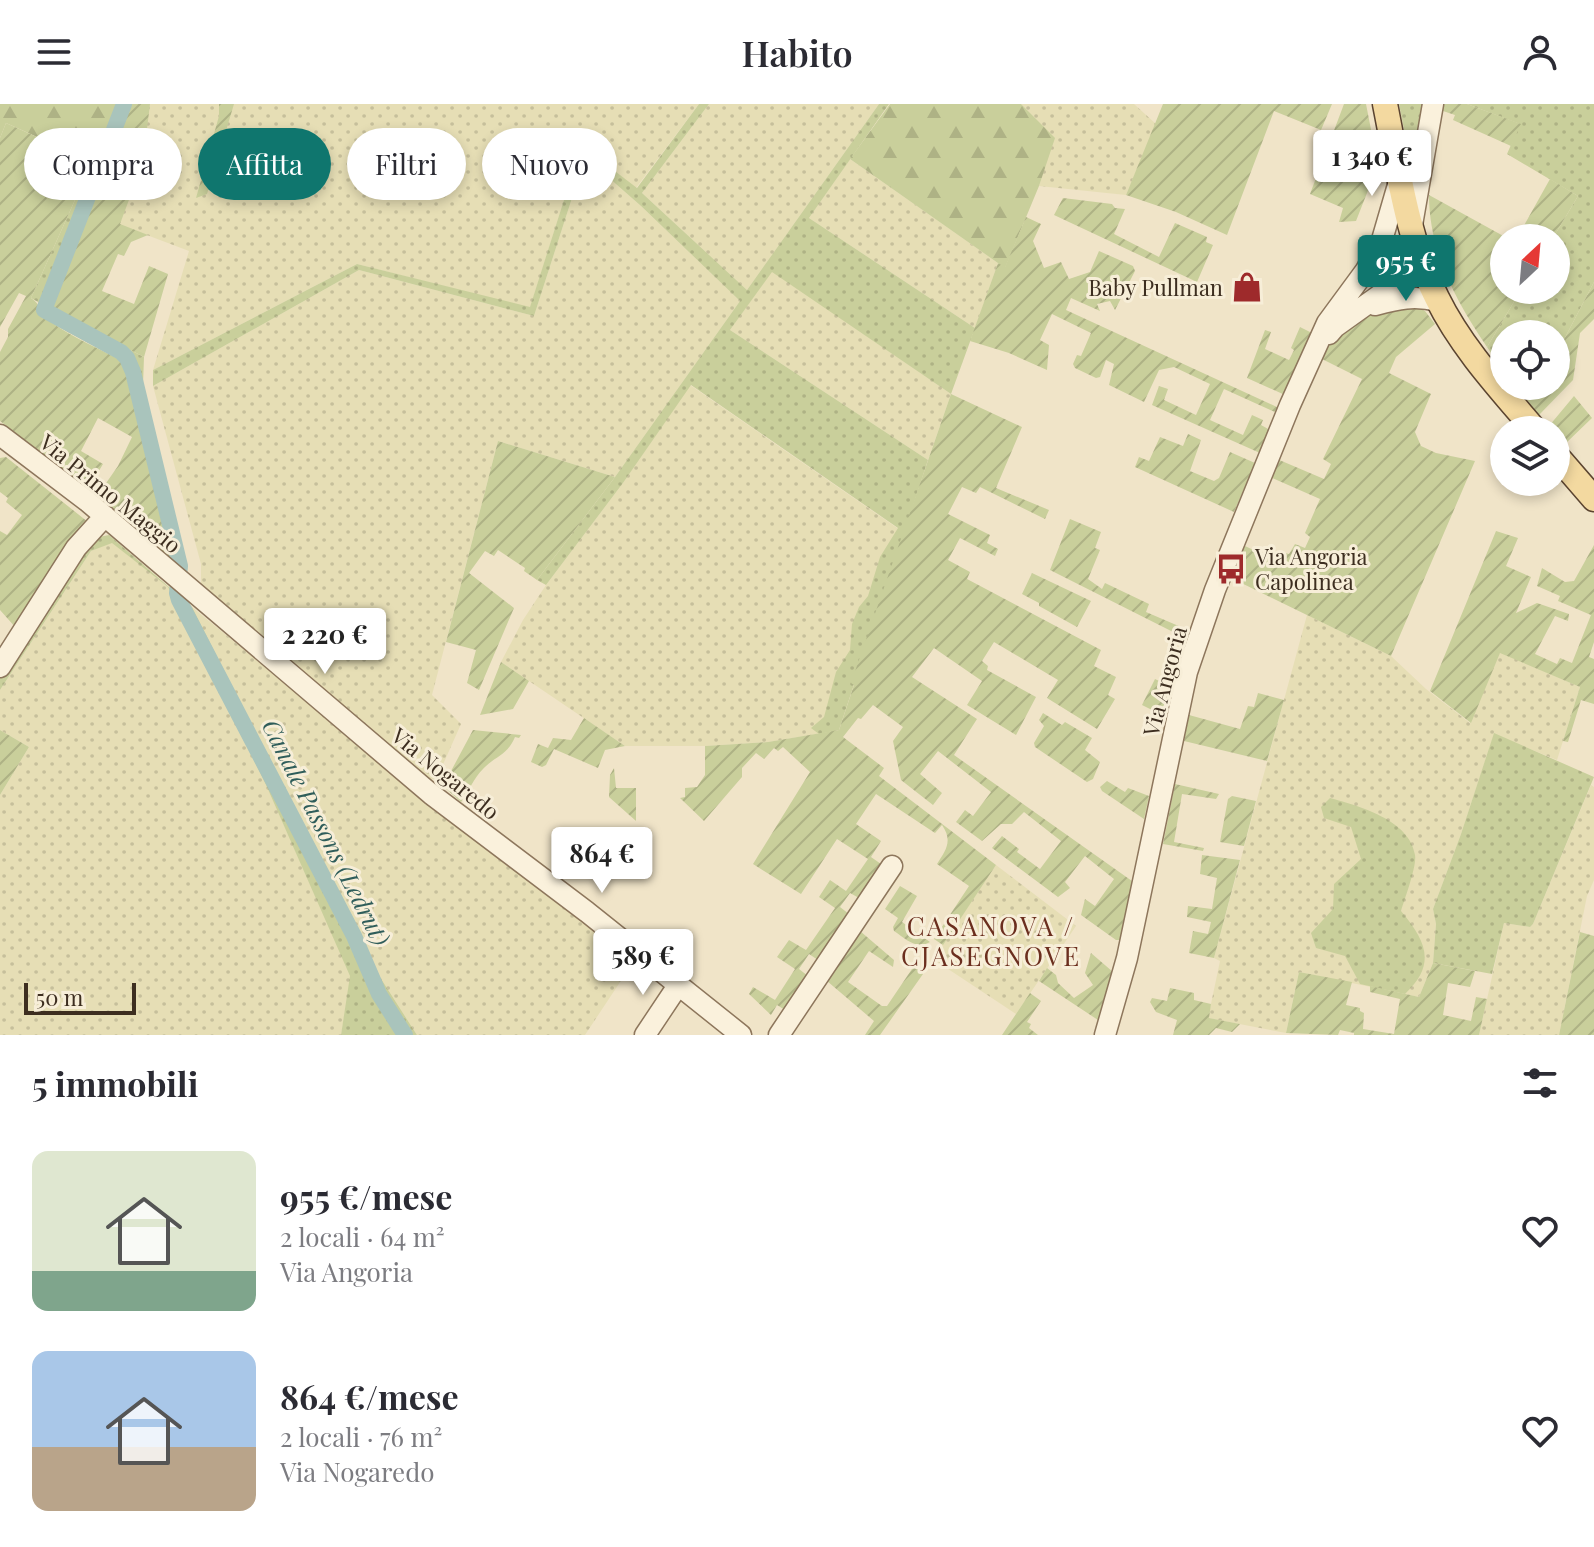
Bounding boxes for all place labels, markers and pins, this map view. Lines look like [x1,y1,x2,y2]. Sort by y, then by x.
pin: 1 340 € [1298,130,1446,198]
pin: 955 € [1350,235,1462,303]
shop icon: Baby Pullman [1230,270,1264,304]
place label: Baby Pullman [1088,272,1223,302]
place label: Via Angoria Capolinea [1254,541,1368,596]
bus stop icon: Via Angoria Capolinea [1214,552,1248,586]
pin: 2 220 € [251,608,399,676]
pin: 864 € [546,827,658,895]
pin: 589 € [587,929,699,997]

